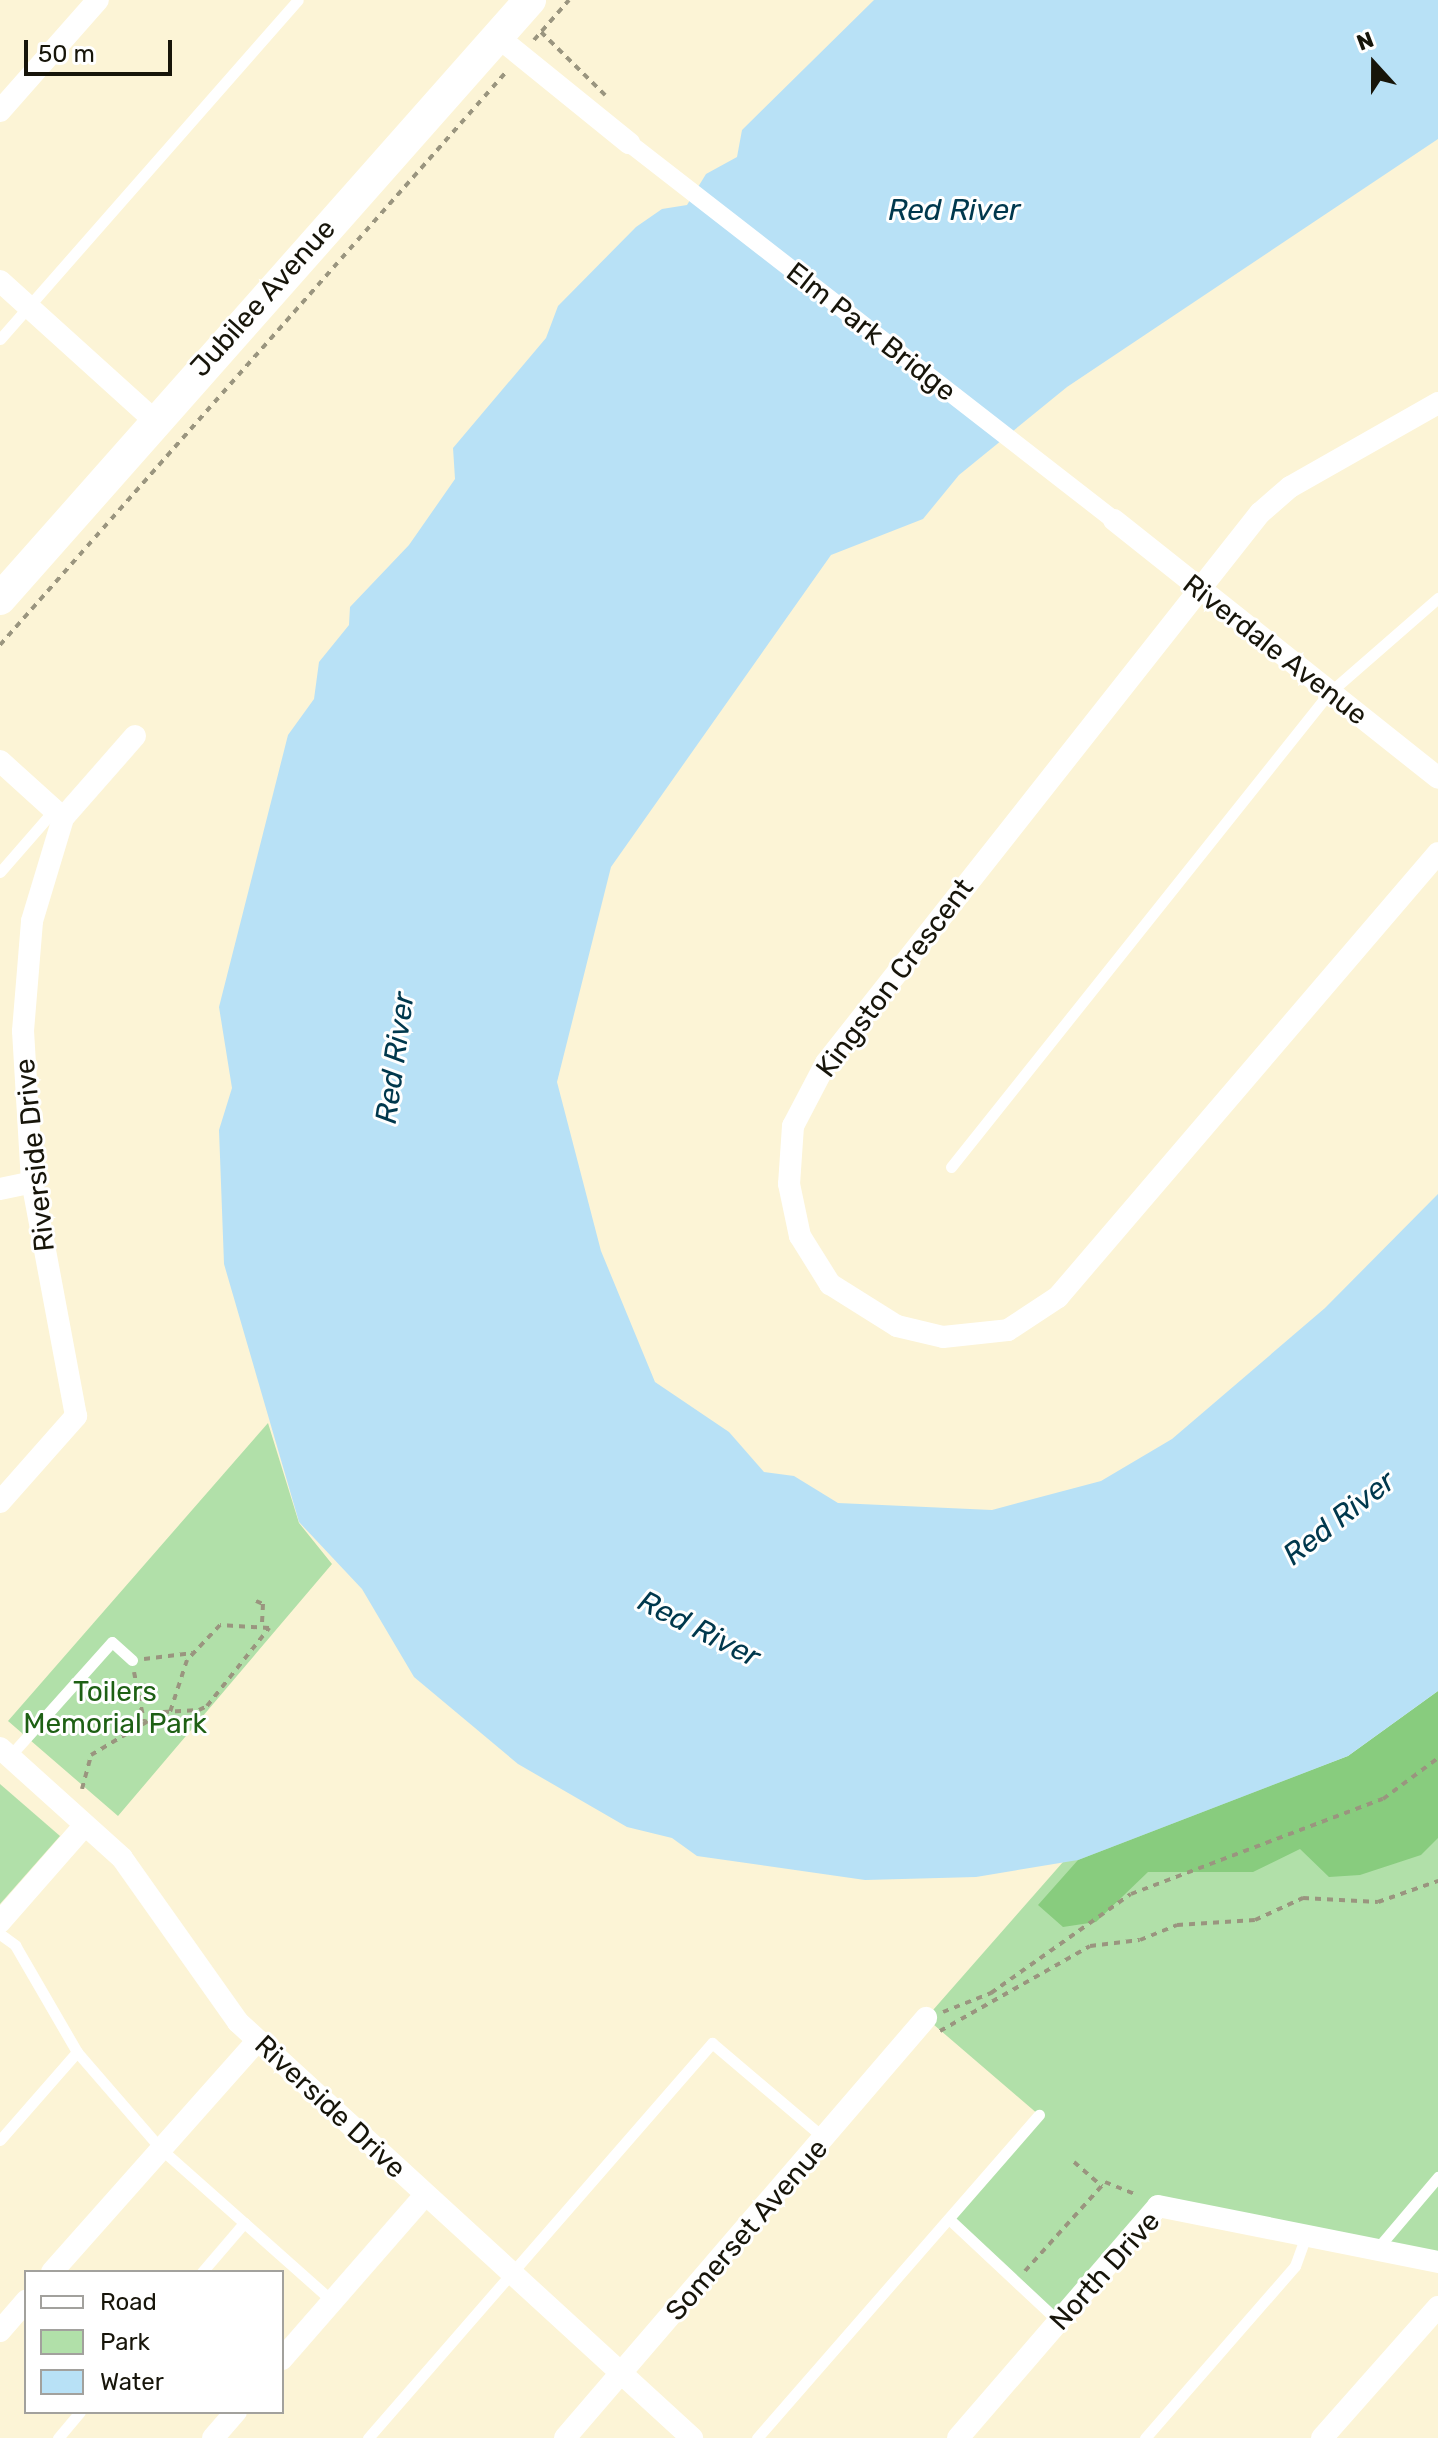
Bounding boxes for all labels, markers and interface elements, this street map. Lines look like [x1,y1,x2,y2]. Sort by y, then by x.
scale bar [28,24,176,74]
north arrow [1334,24,1414,104]
text: N [1353,26,1377,57]
text: 50 m [38,40,95,68]
water label: Red River [888,192,1020,228]
street label: Jubilee Avenue [183,212,343,384]
street label: Elm Park Bridge [780,255,962,409]
street label: Riverdale Avenue [1176,567,1374,733]
street label: Kingston Crescent [809,872,981,1084]
water label: Red River [368,990,422,1126]
street label: Riverside Drive [8,1057,62,1253]
water label: Red River [1276,1463,1402,1573]
water label: Red River [632,1583,766,1675]
park label: Toilers Memorial Park [23,1675,207,1741]
street label: Riverside Drive [248,2029,412,2185]
street label: Somerset Avenue [659,2132,835,2328]
street label: North Drive [1043,2205,1167,2337]
legend [24,2270,284,2414]
text: Road [100,2288,157,2316]
text: Park [100,2328,150,2356]
text: Water [100,2368,164,2396]

